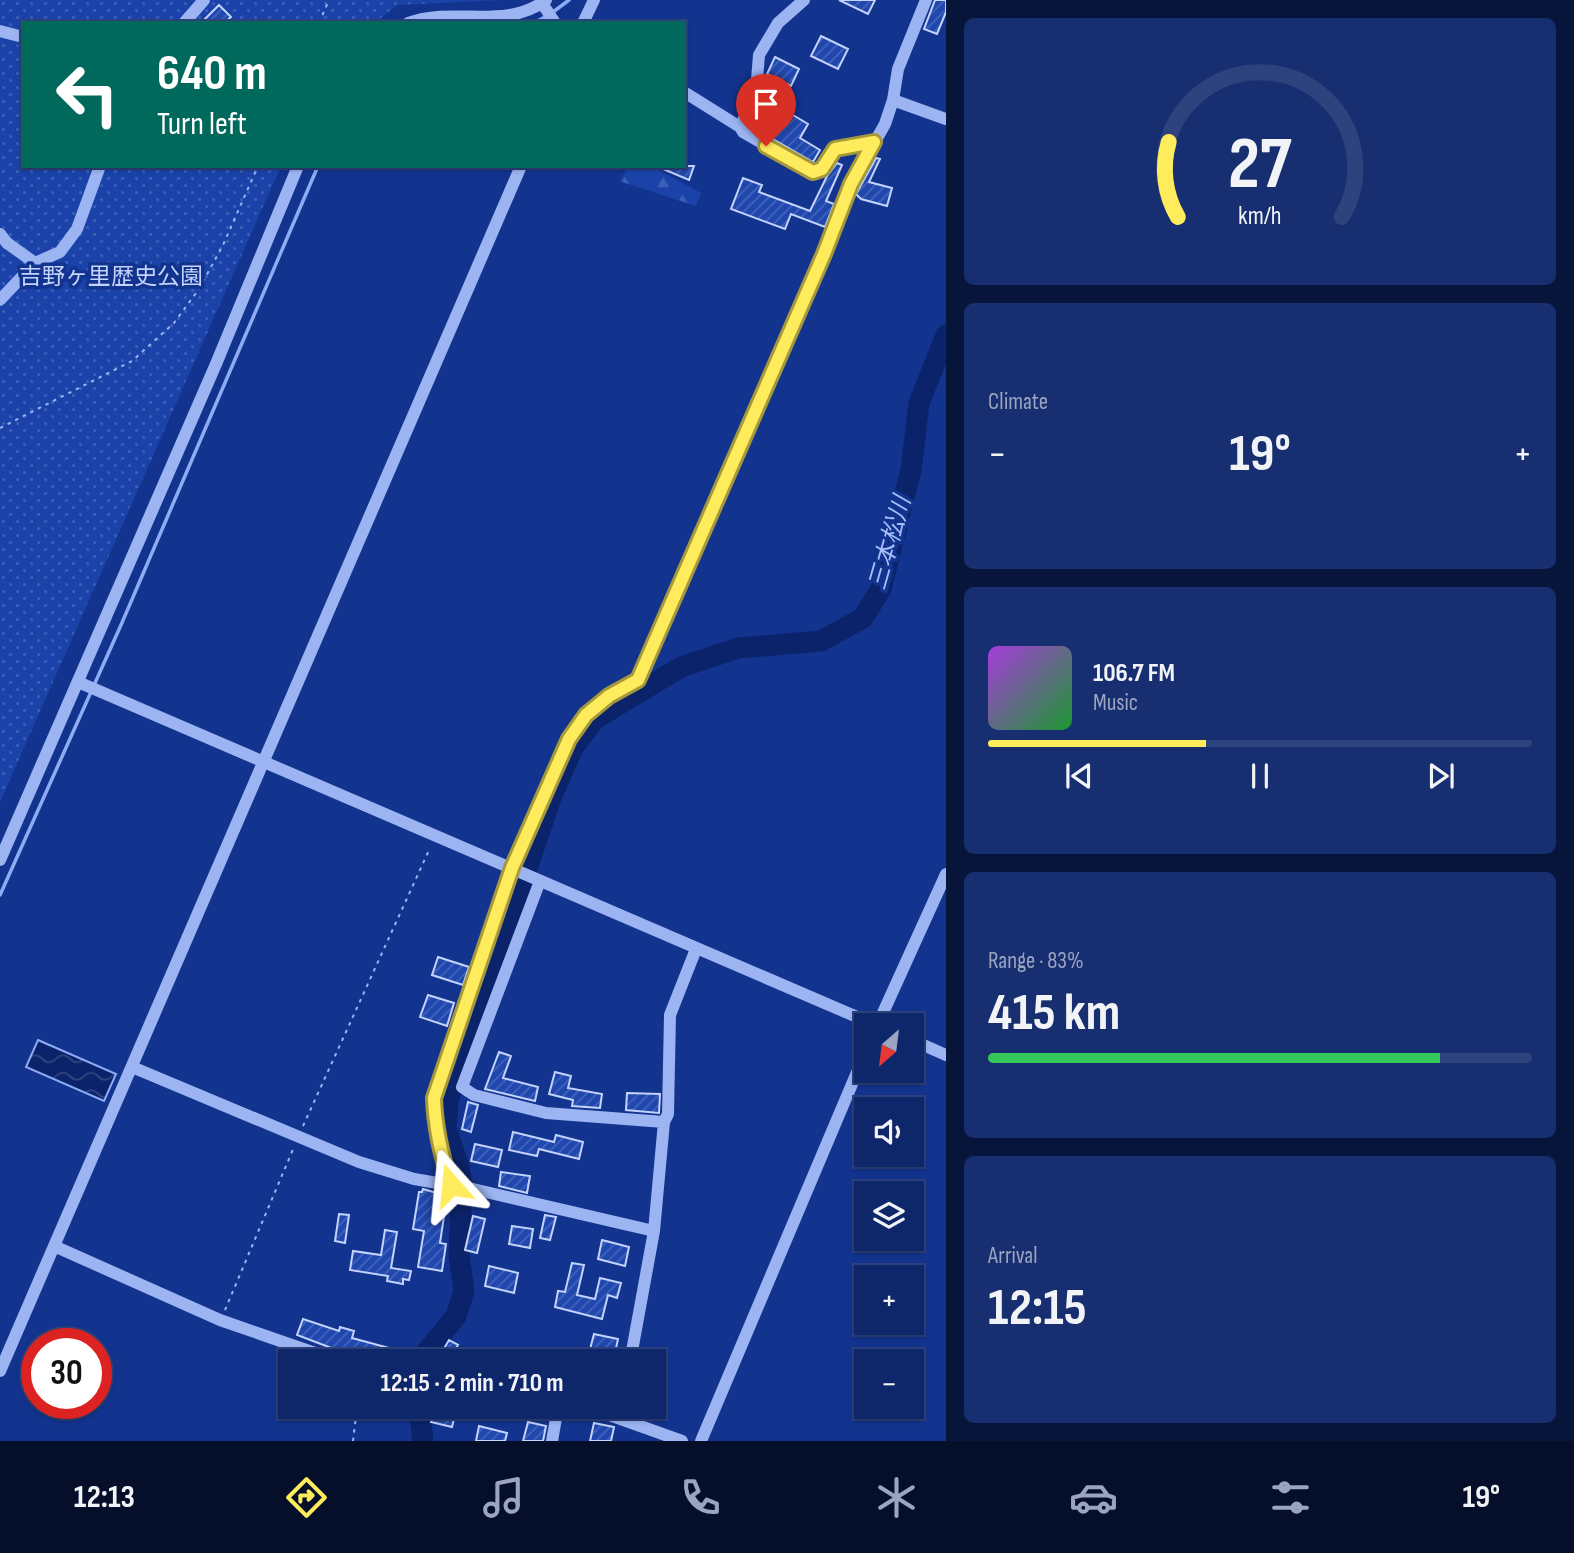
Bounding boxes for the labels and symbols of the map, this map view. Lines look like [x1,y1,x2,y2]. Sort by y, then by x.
pin [736,74,796,146]
park label: 吉野ヶ里歴史公園 [19,263,203,291]
water label: 三本松川 [863,490,918,593]
north arrow [854,1013,924,1083]
position arrow [414,1148,488,1222]
speed limit sign: 30 [21,1328,112,1419]

